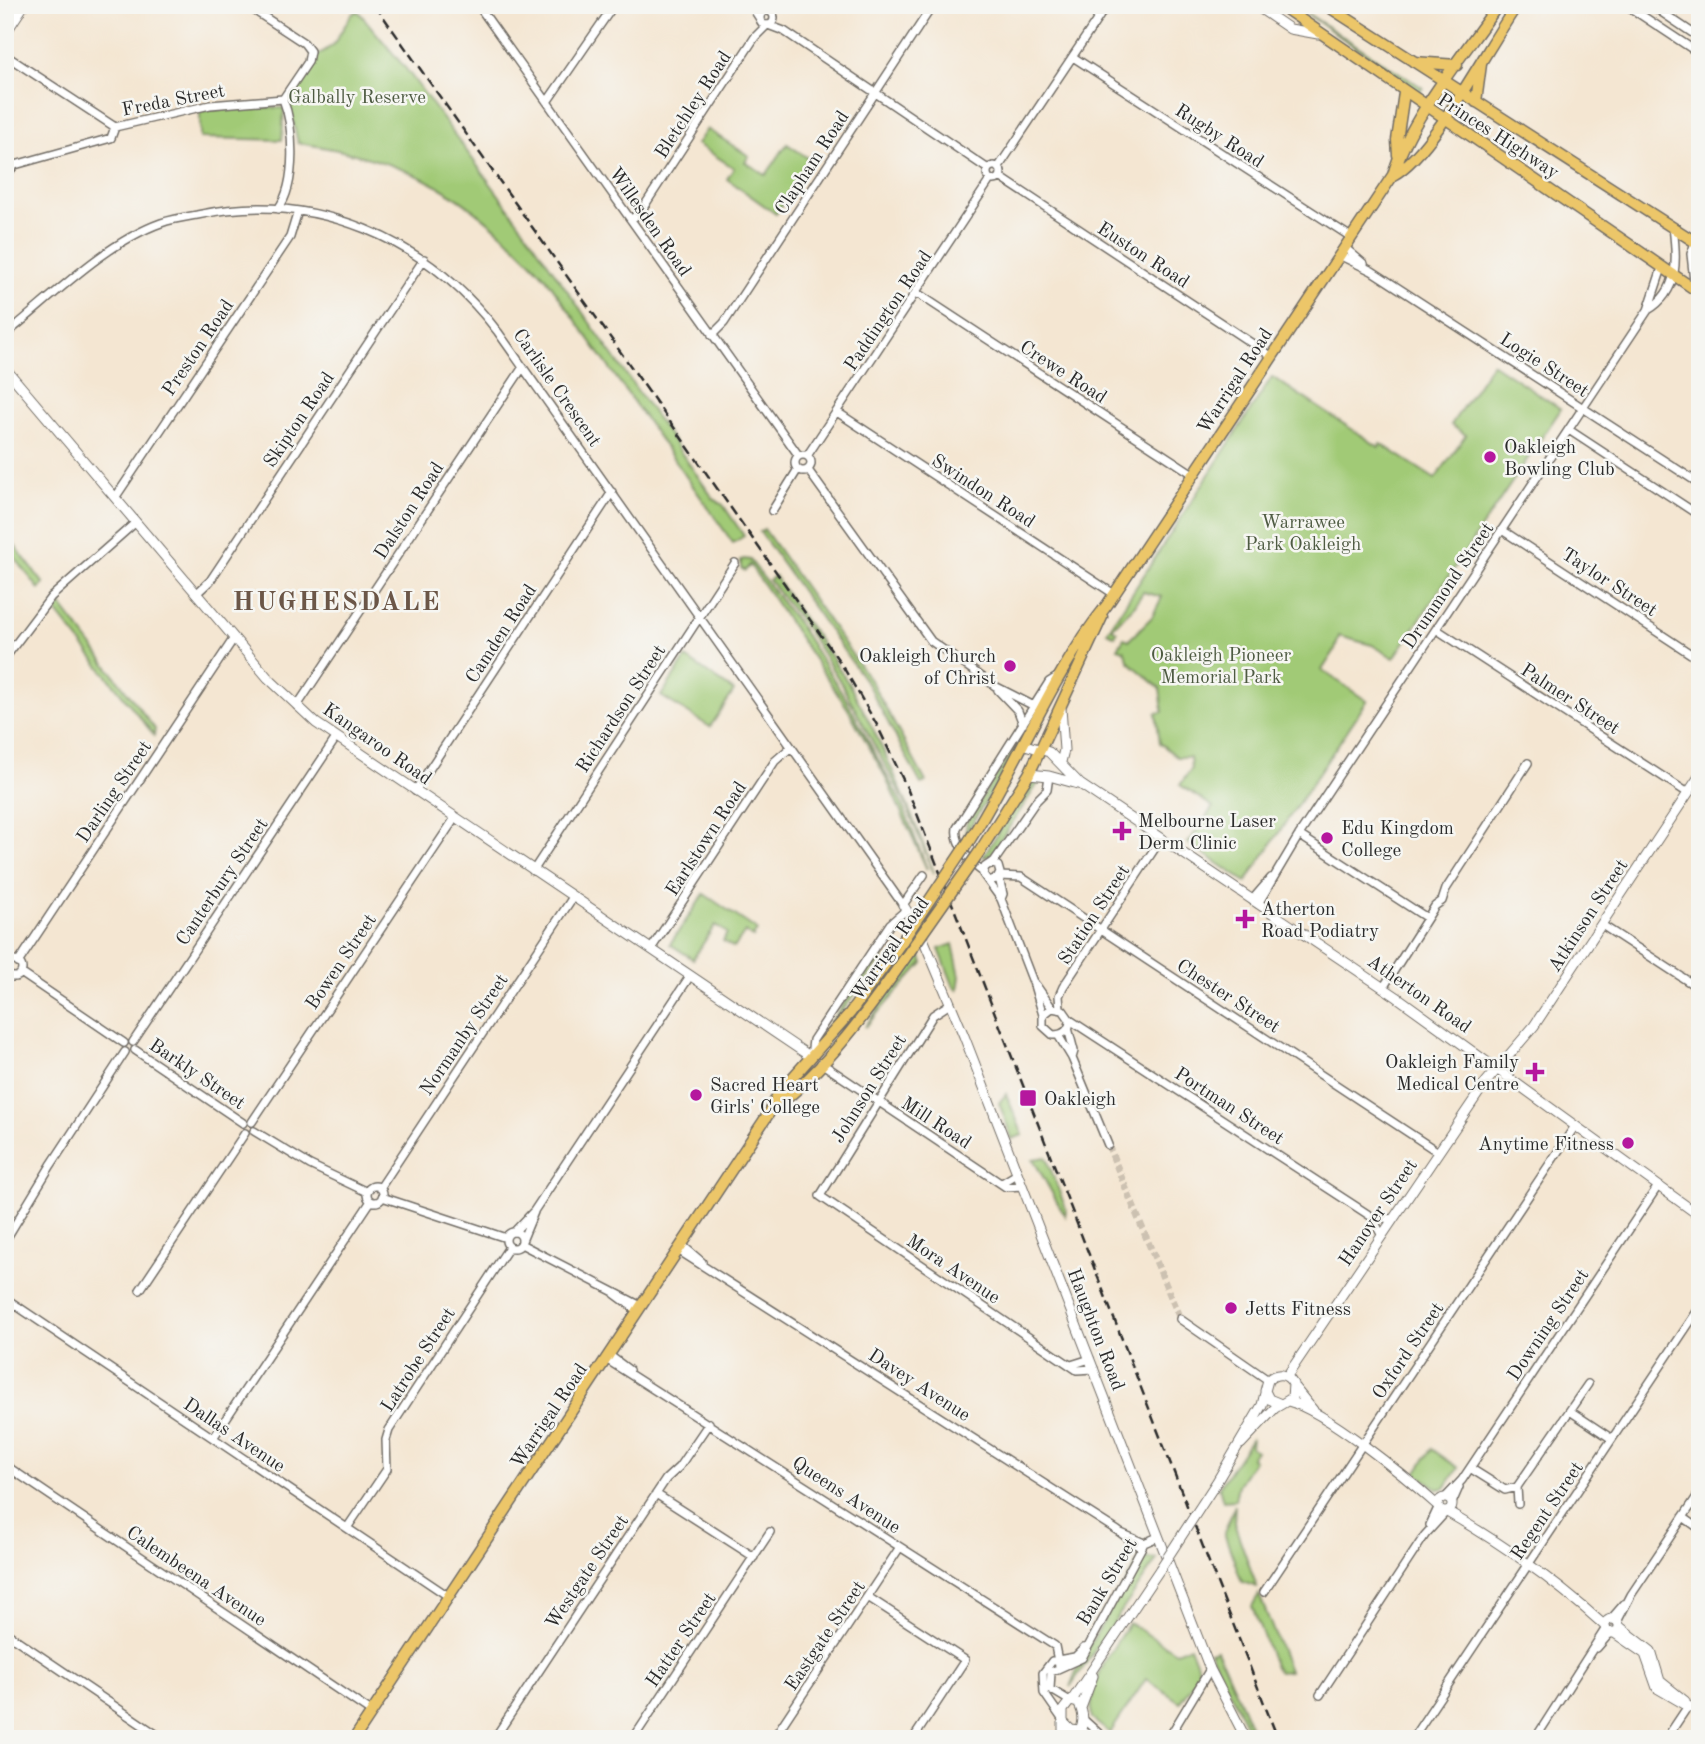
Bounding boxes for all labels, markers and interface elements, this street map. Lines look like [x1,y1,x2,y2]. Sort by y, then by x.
street label: Bletchley Road [652,48,736,162]
street label: Freda Street [120,82,227,121]
park label: Galbally Reserve [288,89,426,108]
street label: Princes Highway [1433,91,1562,183]
street label: Rugby Road [1171,101,1266,173]
street label: Clapham Road [773,108,854,219]
street label: Willesden Road [604,164,694,281]
street label: Euston Road [1093,219,1192,293]
street label: Paddington Road [842,248,936,375]
street label: Preston Road [160,297,238,400]
street label: Warrigal Road [1195,325,1277,437]
street label: Carlisle Crescent [508,326,604,451]
street label: Logie Street [1496,330,1592,402]
street label: Crewe Road [1016,338,1110,408]
street label: Skipton Road [261,369,339,472]
place label: Oakleigh Bowling Club [1504,439,1615,480]
marker: Oakleigh Bowling Club [1482,449,1498,465]
street label: Swindon Road [927,452,1038,533]
street label: Dalston Road [372,459,448,563]
park label: Warrawee Park Oakleigh [1245,514,1361,555]
street label: Drummond Street [1400,520,1498,653]
street label: Taylor Street [1557,545,1660,621]
street label: Camden Road [463,581,541,687]
district label: HUGHESDALE [233,590,441,616]
street label: Richardson Street [574,642,670,777]
park label: Oakleigh Pioneer Memorial Park [1151,647,1291,688]
place label: Oakleigh Church of Christ [859,648,996,689]
marker: Oakleigh Church of Christ [1002,658,1018,674]
street label: Palmer Street [1517,661,1623,739]
street label: Kangaroo Road [319,701,434,790]
street label: Darling Street [74,738,156,847]
street label: Earlstown Road [663,779,751,900]
place label: Melbourne Laser Derm Clinic [1138,813,1276,854]
street label: Canterbury Street [174,815,273,949]
place label: Edu Kingdom College [1341,820,1454,861]
marker: Melbourne Laser Derm Clinic [1112,821,1132,841]
marker: Edu Kingdom College [1319,830,1335,846]
street label: Atkinson Street [1546,857,1632,976]
street label: Station Street [1056,862,1134,969]
street label: Warrigal Road [848,894,934,1005]
place label: Atherton Road Podiatry [1261,901,1379,942]
marker: Atherton Road Podiatry [1235,909,1255,929]
street label: Bowen Street [303,911,381,1014]
street label: Atherton Road [1363,952,1474,1038]
street label: Chester Street [1173,957,1283,1037]
street label: Normanby Street [417,971,513,1100]
street label: Johnson Street [829,1032,911,1147]
street label: Barkly Street [145,1036,248,1114]
place label: Oakleigh Family Medical Centre [1385,1054,1519,1095]
marker: Oakleigh Family Medical Centre [1525,1062,1545,1082]
street label: Portman Street [1171,1065,1287,1149]
place label: Sacred Heart Girls' College [710,1077,820,1118]
marker: Sacred Heart Girls' College [688,1087,704,1103]
marker: Oakleigh [1018,1088,1038,1108]
place label: Oakleigh [1044,1091,1116,1110]
street label: Mill Road [897,1095,974,1154]
marker: Anytime Fitness [1620,1135,1636,1151]
place label: Anytime Fitness [1478,1136,1614,1155]
street label: Hanover Street [1336,1156,1422,1270]
street label: Mora Avenue [902,1232,1003,1308]
street label: Haughton Road [1063,1266,1127,1394]
street label: Downing Street [1505,1266,1593,1385]
marker: Jetts Fitness [1223,1300,1239,1316]
street label: Oxford Street [1370,1300,1448,1403]
place label: Jetts Fitness [1245,1301,1351,1320]
street label: Latrobe Street [378,1305,460,1416]
street label: Davey Avenue [864,1346,973,1426]
street label: Warrigal Road [508,1361,592,1472]
street label: Dallas Avenue [179,1395,288,1477]
street label: Queens Avenue [788,1454,903,1538]
street label: Regent Street [1508,1459,1588,1564]
street label: Westgate Street [543,1512,633,1633]
street label: Calembeena Avenue [122,1523,269,1631]
street label: Bank Street [1075,1535,1142,1629]
street label: Eastgate Street [782,1578,870,1695]
street label: Hatter Street [643,1590,721,1691]

